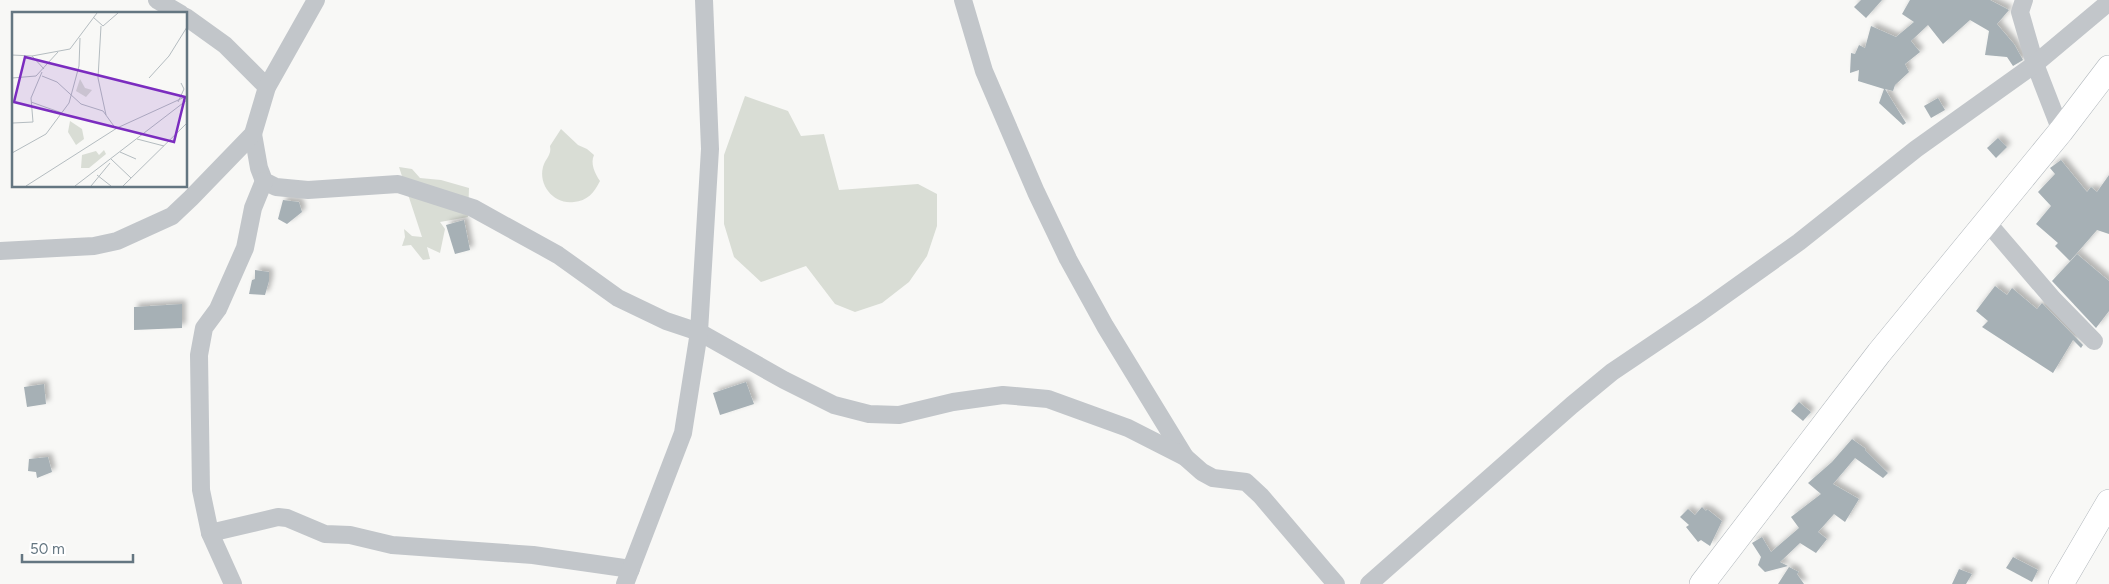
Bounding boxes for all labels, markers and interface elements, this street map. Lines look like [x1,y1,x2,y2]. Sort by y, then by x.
inset map [12,12,188,188]
scale bar [22,532,134,564]
text: 50 m [30,540,65,558]

